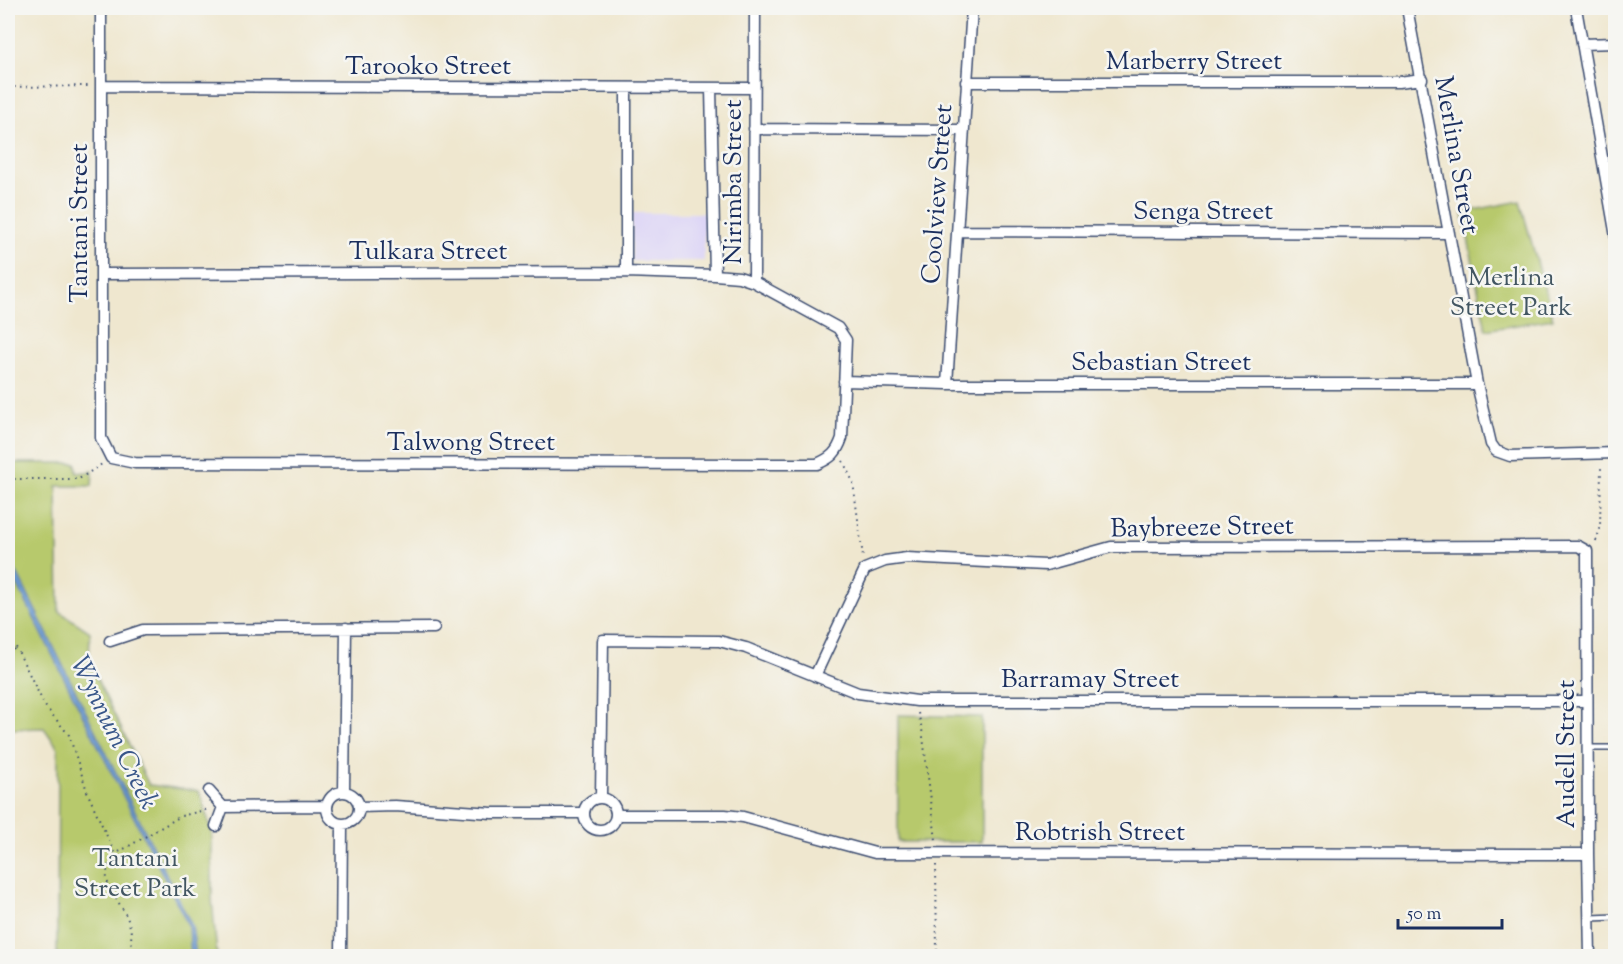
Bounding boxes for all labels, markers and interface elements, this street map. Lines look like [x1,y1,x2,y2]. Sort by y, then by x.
street label: Marberry Street [1106,44,1282,81]
street label: Tarooko Street [345,49,511,86]
street label: Merlina Street [1423,73,1488,237]
street label: Nirimba Street [716,99,753,265]
street label: Coolview Street [914,103,963,285]
street label: Tantani Street [62,143,99,303]
street label: Senga Street [1133,194,1273,231]
street label: Tulkara Street [349,234,507,271]
park label: Merlina Street Park [1450,260,1572,327]
street label: Sebastian Street [1071,345,1251,382]
street label: Talwong Street [387,425,555,462]
street label: Baybreeze Street [1110,508,1294,549]
water label: Wynnum Creek [59,650,167,817]
street label: Barramay Street [1001,662,1179,699]
street label: Audell Street [1549,680,1586,828]
street label: Robtrish Street [1015,815,1185,852]
park label: Tantani Street Park [74,841,196,908]
scale bar [1398,892,1502,930]
text: 50 m [1406,902,1442,928]

